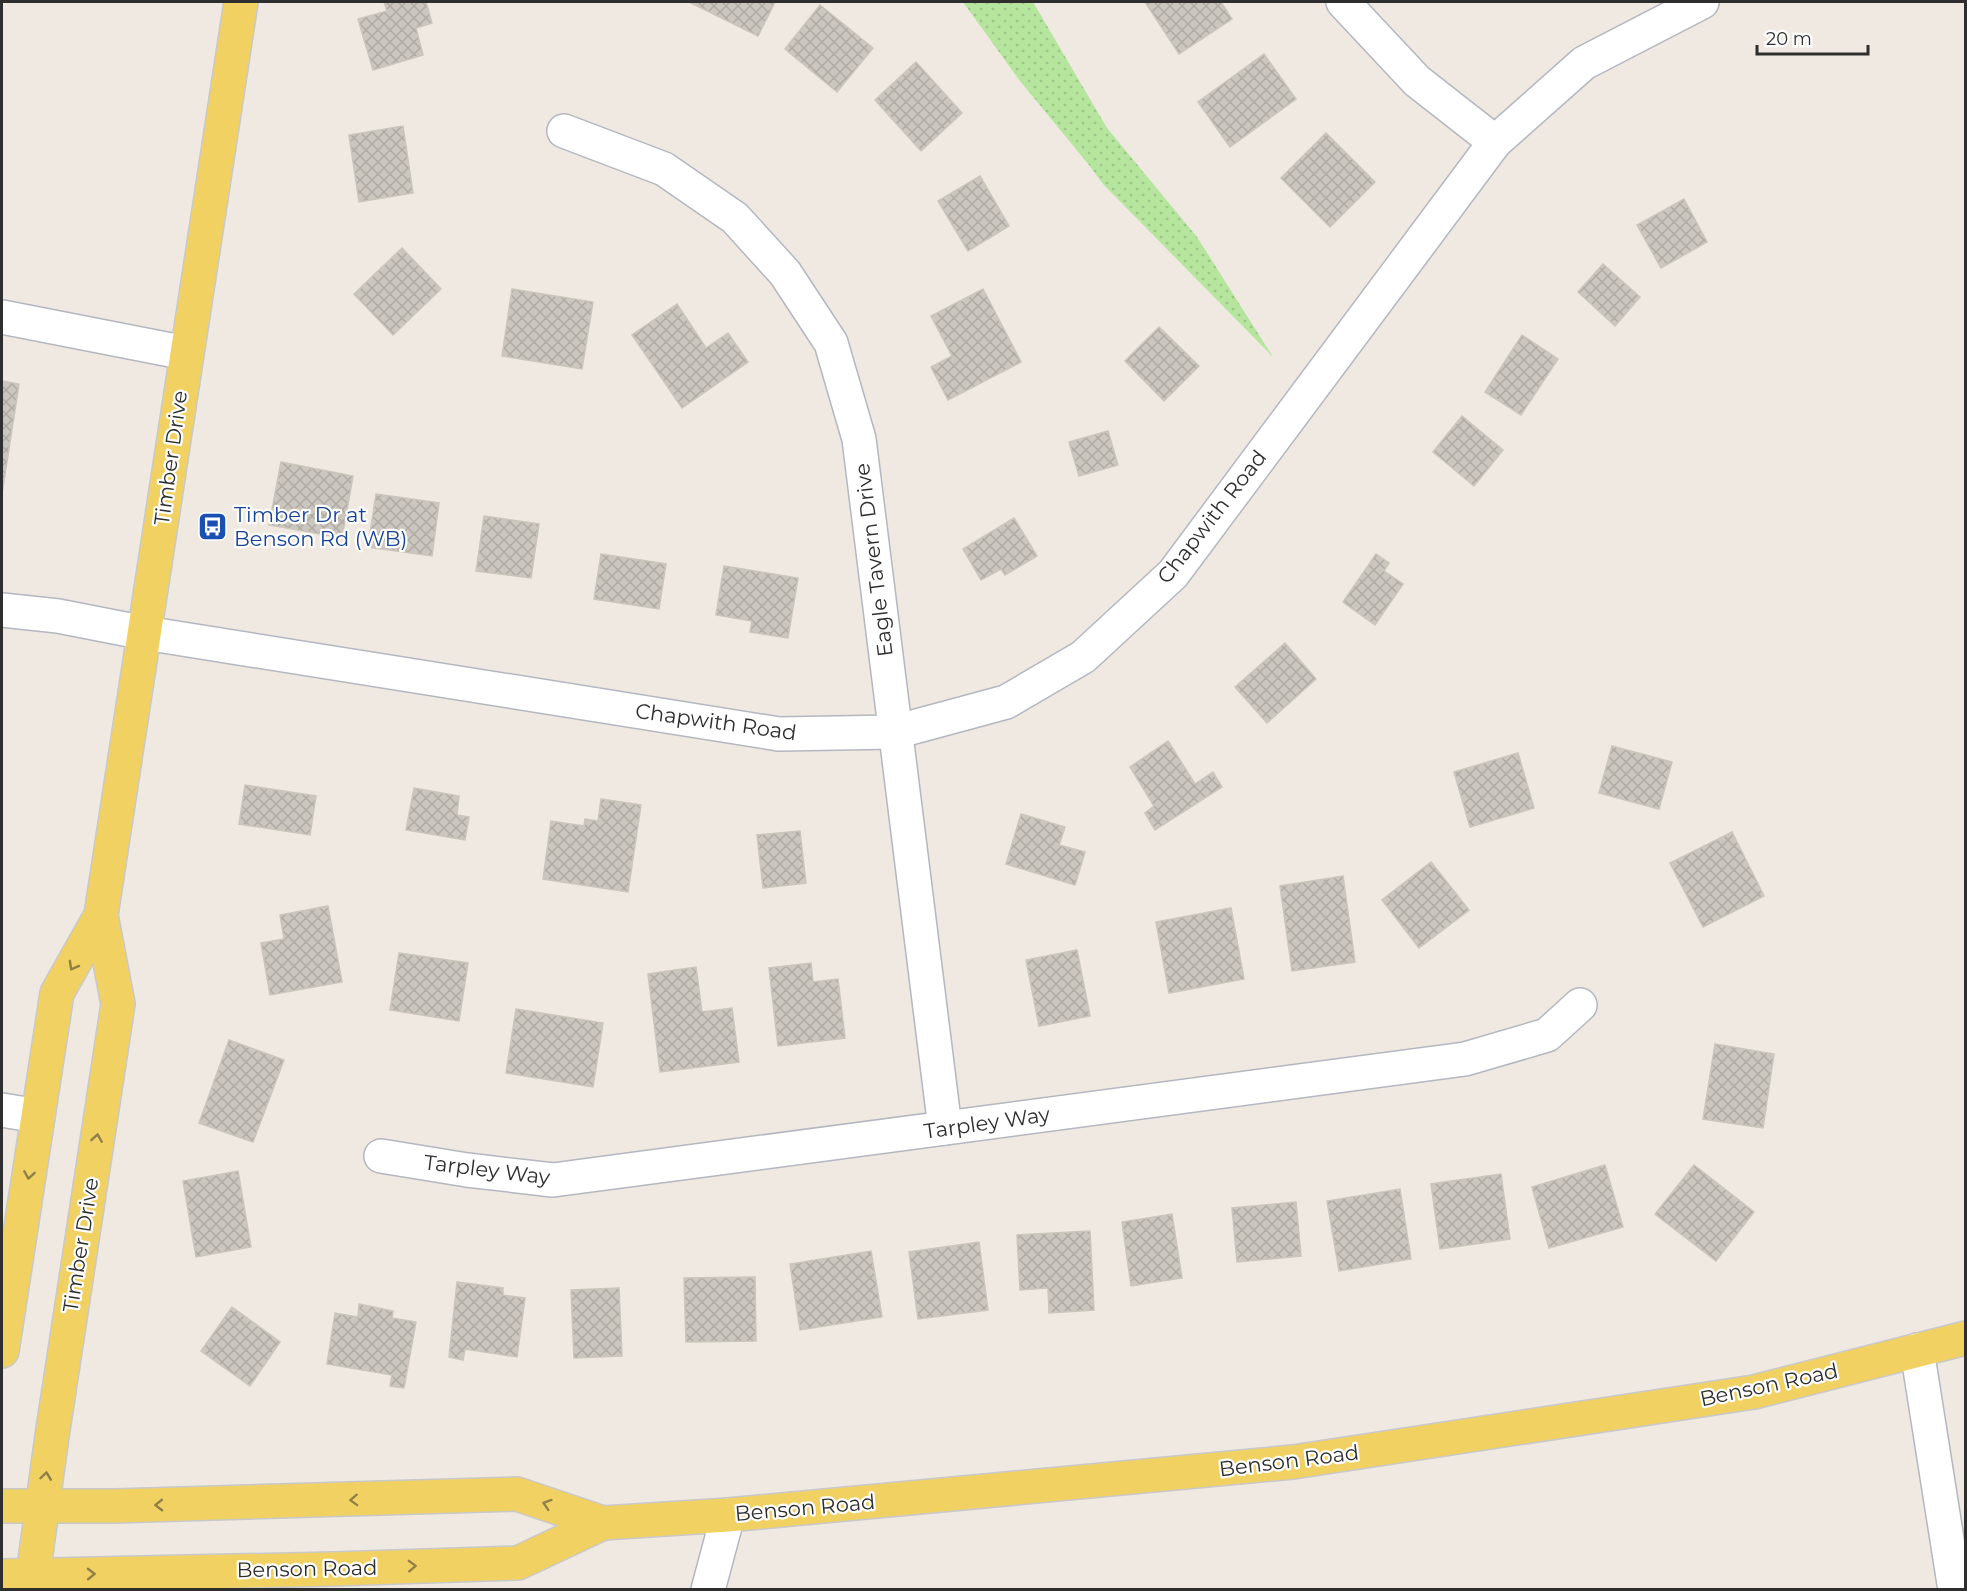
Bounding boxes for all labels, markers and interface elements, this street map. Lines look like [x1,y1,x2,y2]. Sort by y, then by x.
scale bar [1757,18,1868,56]
text: 20 m [1766,28,1812,50]
street label: Timber Drive [149,389,192,527]
street label: Chapwith Road [1152,445,1271,588]
street label: Eagle Tavern Drive [849,462,898,658]
place label: Timber Dr at Benson Rd (WB) [234,502,407,551]
bus stop icon: Timber Dr at Benson Rd (WB) [197,511,229,543]
street label: Chapwith Road [634,698,798,745]
one-way arrow [69,959,80,970]
street label: Tarpley Way [922,1101,1052,1144]
one-way arrow [91,1133,103,1142]
street label: Tarpley Way [423,1149,552,1190]
one-way arrow [23,1171,35,1180]
street label: Timber Drive [58,1176,103,1314]
street label: Benson Road [1697,1358,1840,1411]
street label: Benson Road [1218,1440,1360,1481]
one-way arrow [40,1471,52,1480]
street label: Benson Road [734,1489,876,1526]
one-way arrow [349,1494,358,1507]
one-way arrow [155,1499,164,1511]
one-way arrow [542,1499,553,1512]
street label: Benson Road [236,1555,378,1582]
one-way arrow [408,1560,417,1573]
one-way arrow [87,1568,96,1580]

